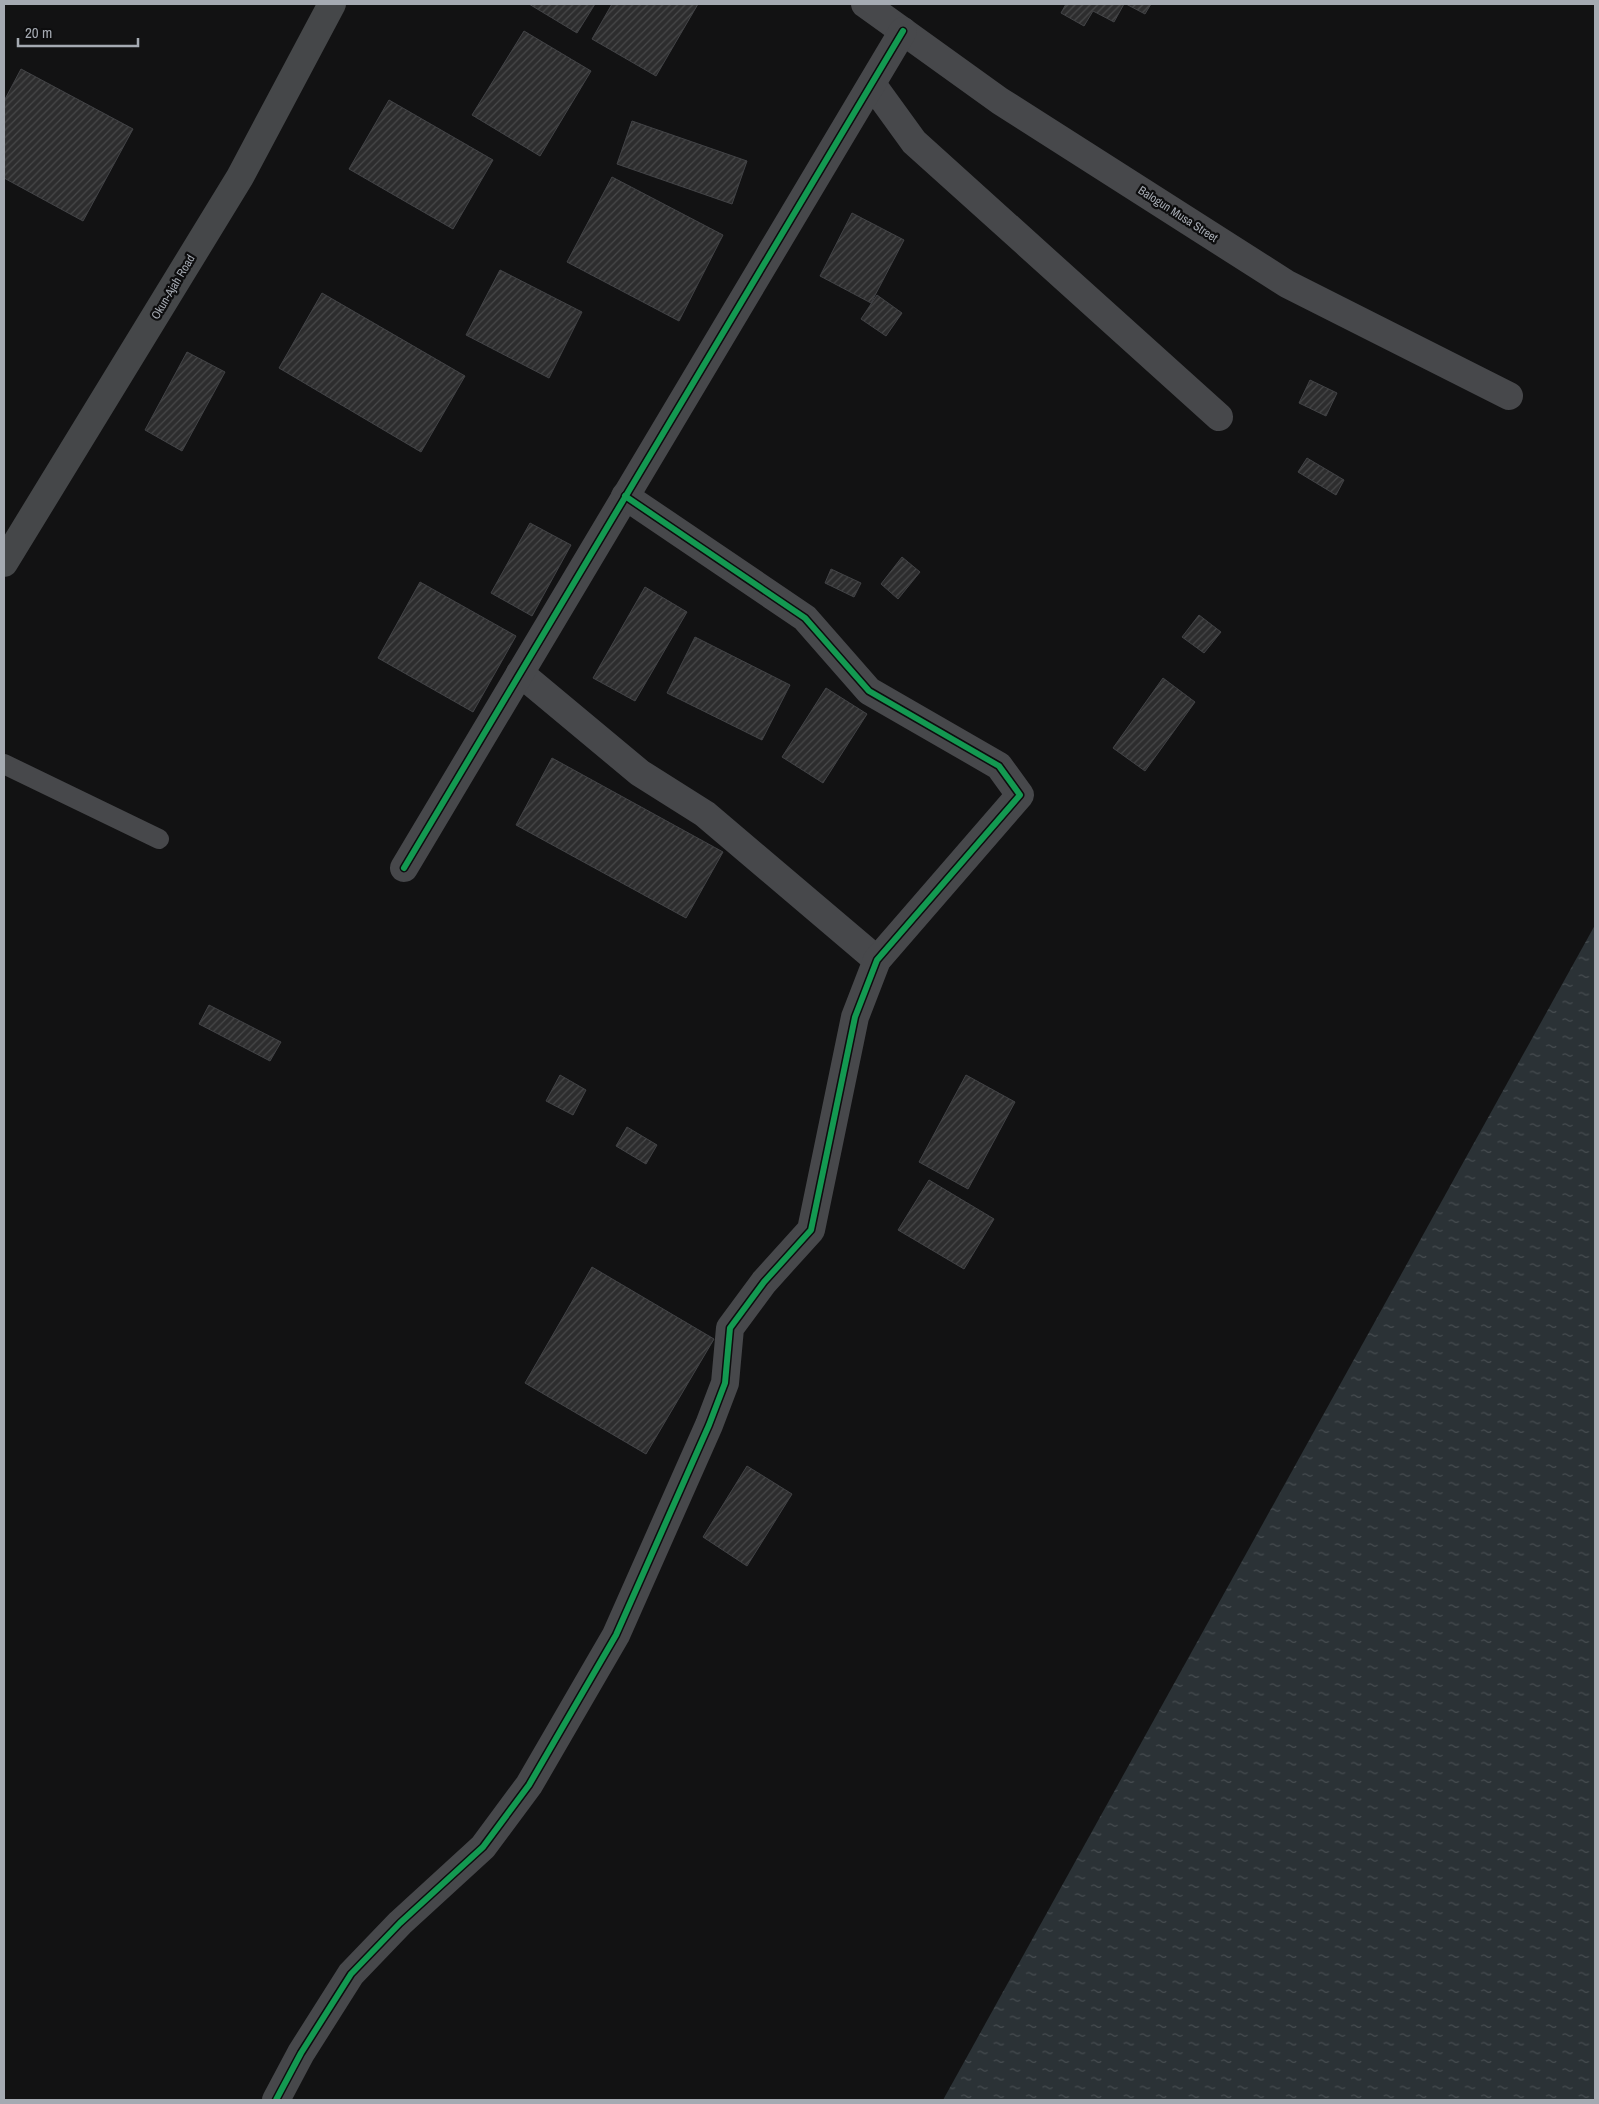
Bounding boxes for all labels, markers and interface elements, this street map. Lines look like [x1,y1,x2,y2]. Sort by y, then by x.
scale bar [18,15,138,47]
text: 20 m [25,22,52,43]
street label: Balogun Musa Street [1135,182,1221,246]
street label: Okun-Ajah Road [147,252,199,322]

